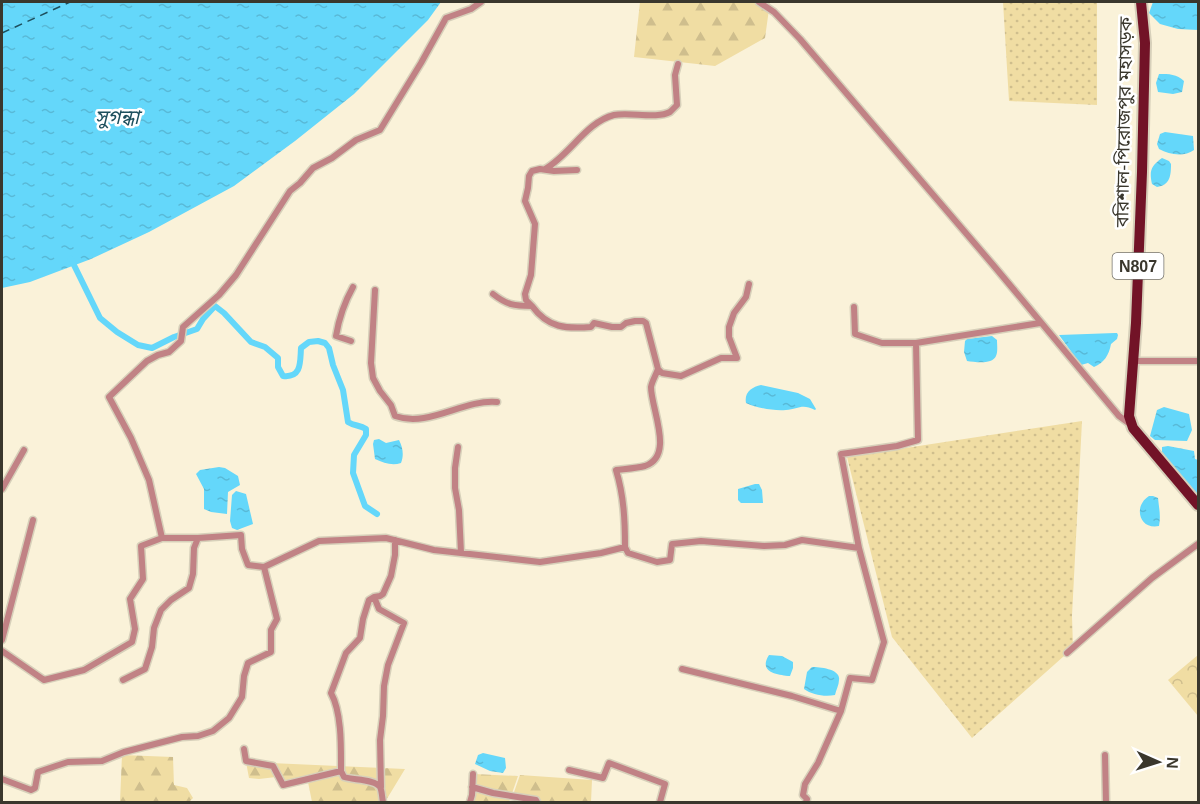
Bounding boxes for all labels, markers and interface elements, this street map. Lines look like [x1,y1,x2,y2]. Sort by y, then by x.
street label: বরিশাল-পিরোজপুর মহাসড়ক [1112,16,1137,228]
water label: সুগন্ধা [95,106,143,129]
road number: N807 [1112,253,1164,279]
north arrow [1128,732,1188,792]
text: N [1164,757,1181,769]

